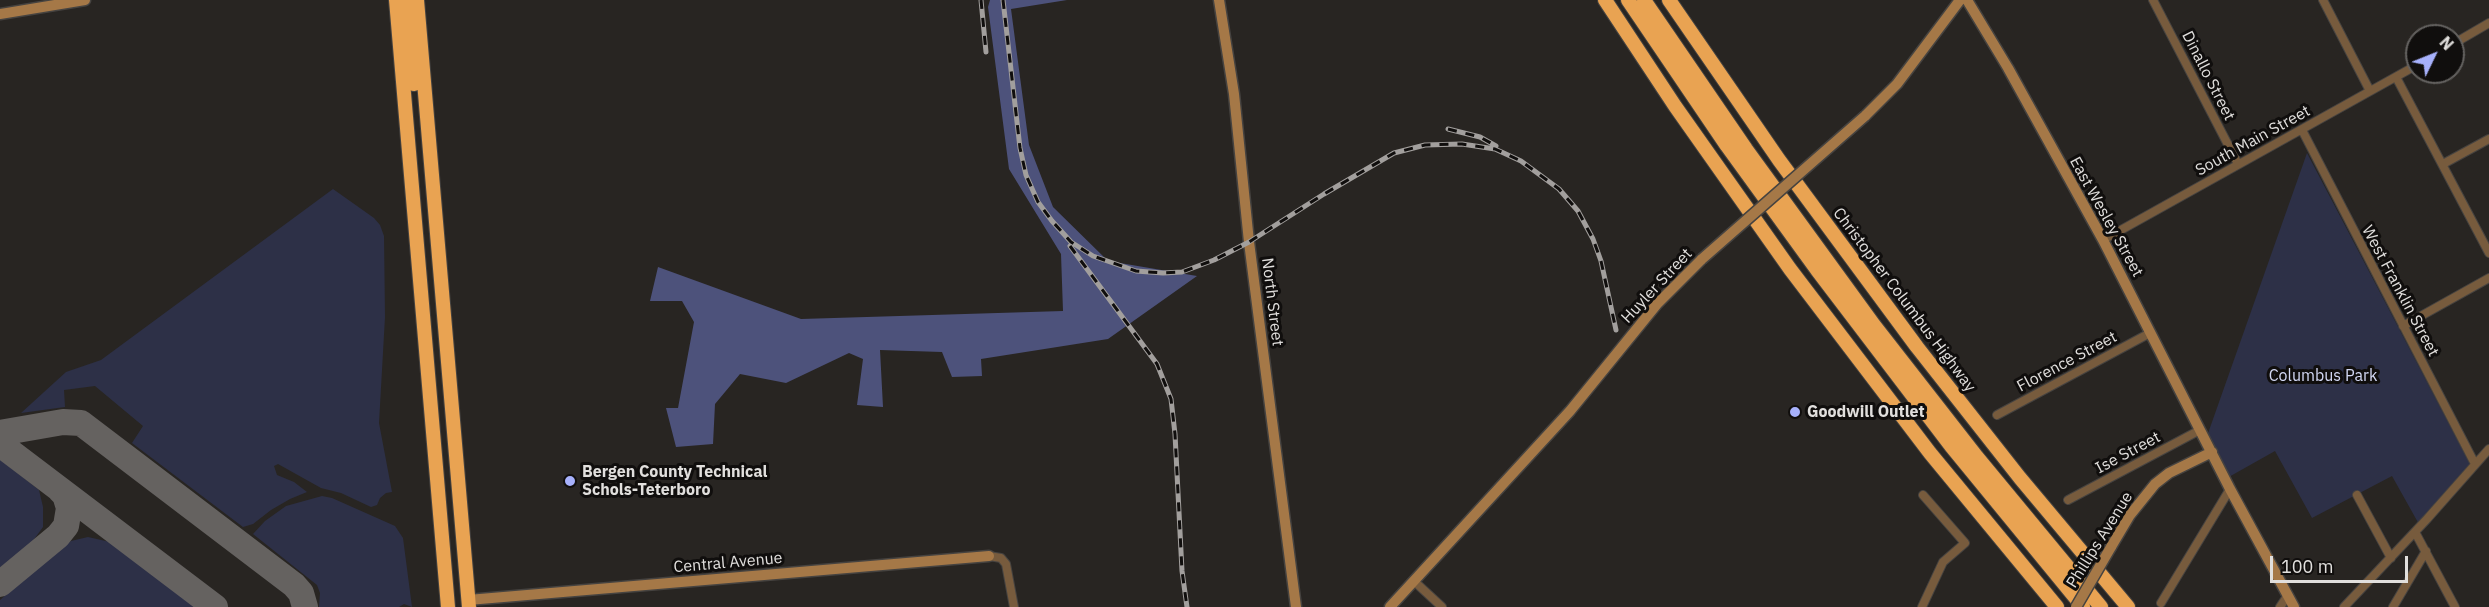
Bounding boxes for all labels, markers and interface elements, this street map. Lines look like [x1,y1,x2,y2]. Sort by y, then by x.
north arrow [2405,24,2465,84]
street label: Dinallo Street [2177,28,2239,124]
text: N [2435,32,2458,54]
street label: South Main Street [2192,102,2314,180]
street label: East Wesley Street [2065,154,2147,280]
street label: Christopher Columbus Highway [1828,204,1980,396]
street label: West Franklin Street [2357,222,2443,360]
street label: Huyler Street [1618,245,1696,327]
street label: North Street [1257,257,1287,347]
street label: Florence Street [2014,328,2120,396]
park label: Columbus Park [2269,366,2377,386]
place label: Goodwill Outlet [1807,402,1925,422]
marker: Goodwill Outlet [1788,405,1802,419]
street label: Ise Street [2092,428,2164,478]
place label: Bergen County Technical Schols-Teterboro [582,462,767,500]
marker: Bergen County Technical Schols-Teterboro [563,474,577,488]
street label: Phillips Avenue [2063,488,2137,592]
scale bar [2273,544,2411,582]
street label: Central Avenue [673,549,783,577]
text: 100 m [2281,555,2333,578]

